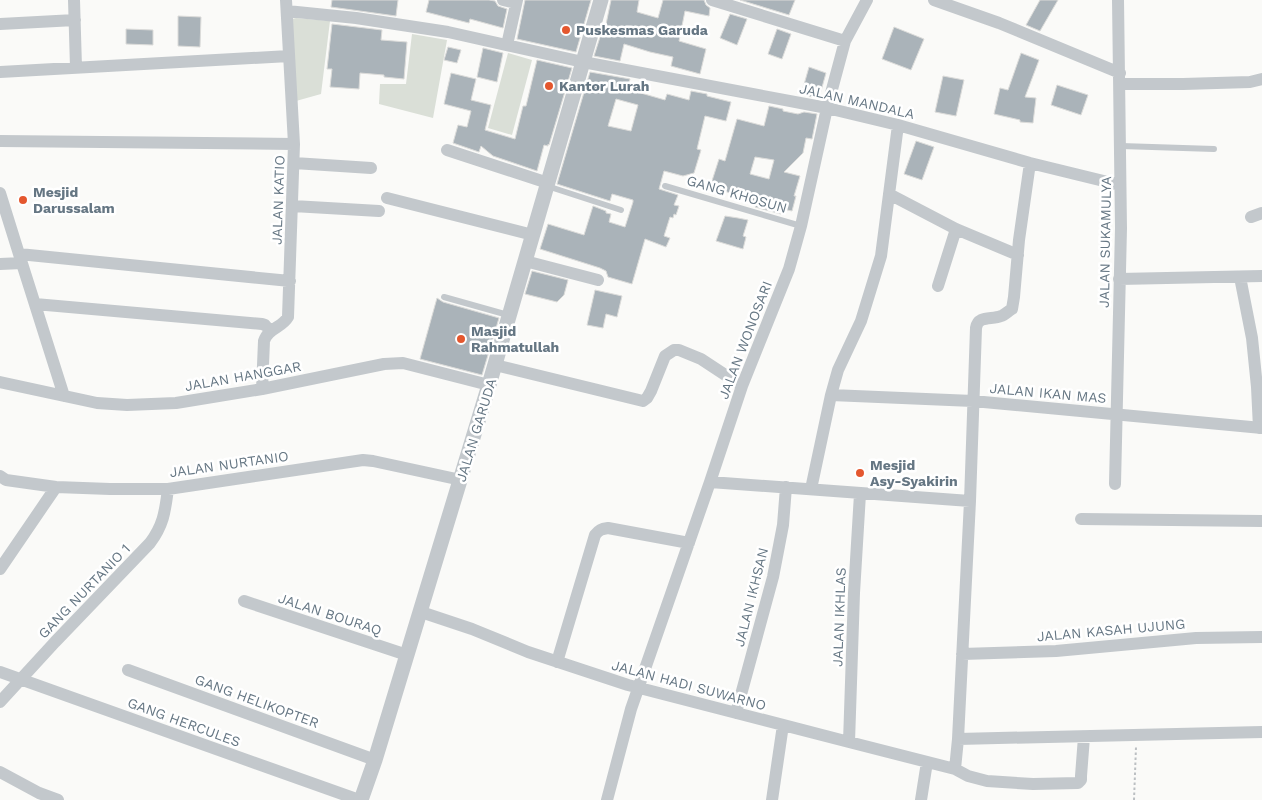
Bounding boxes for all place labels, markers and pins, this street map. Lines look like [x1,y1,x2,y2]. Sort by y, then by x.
place label: Puskesmas Garuda [576,22,709,38]
marker: Puskesmas Garuda [560,24,572,36]
place label: Kantor Lurah [559,78,649,94]
marker: Kantor Lurah [543,80,555,92]
place label: Mesjid Darussalam [33,184,115,216]
marker: Mesjid Darussalam [17,194,29,206]
place label: Masjid Rahmatullah [471,323,559,355]
marker: Masjid Rahmatullah [455,333,467,345]
place label: Mesjid Asy-Syakirin [870,457,958,489]
marker: Mesjid Asy-Syakirin [854,467,866,479]

